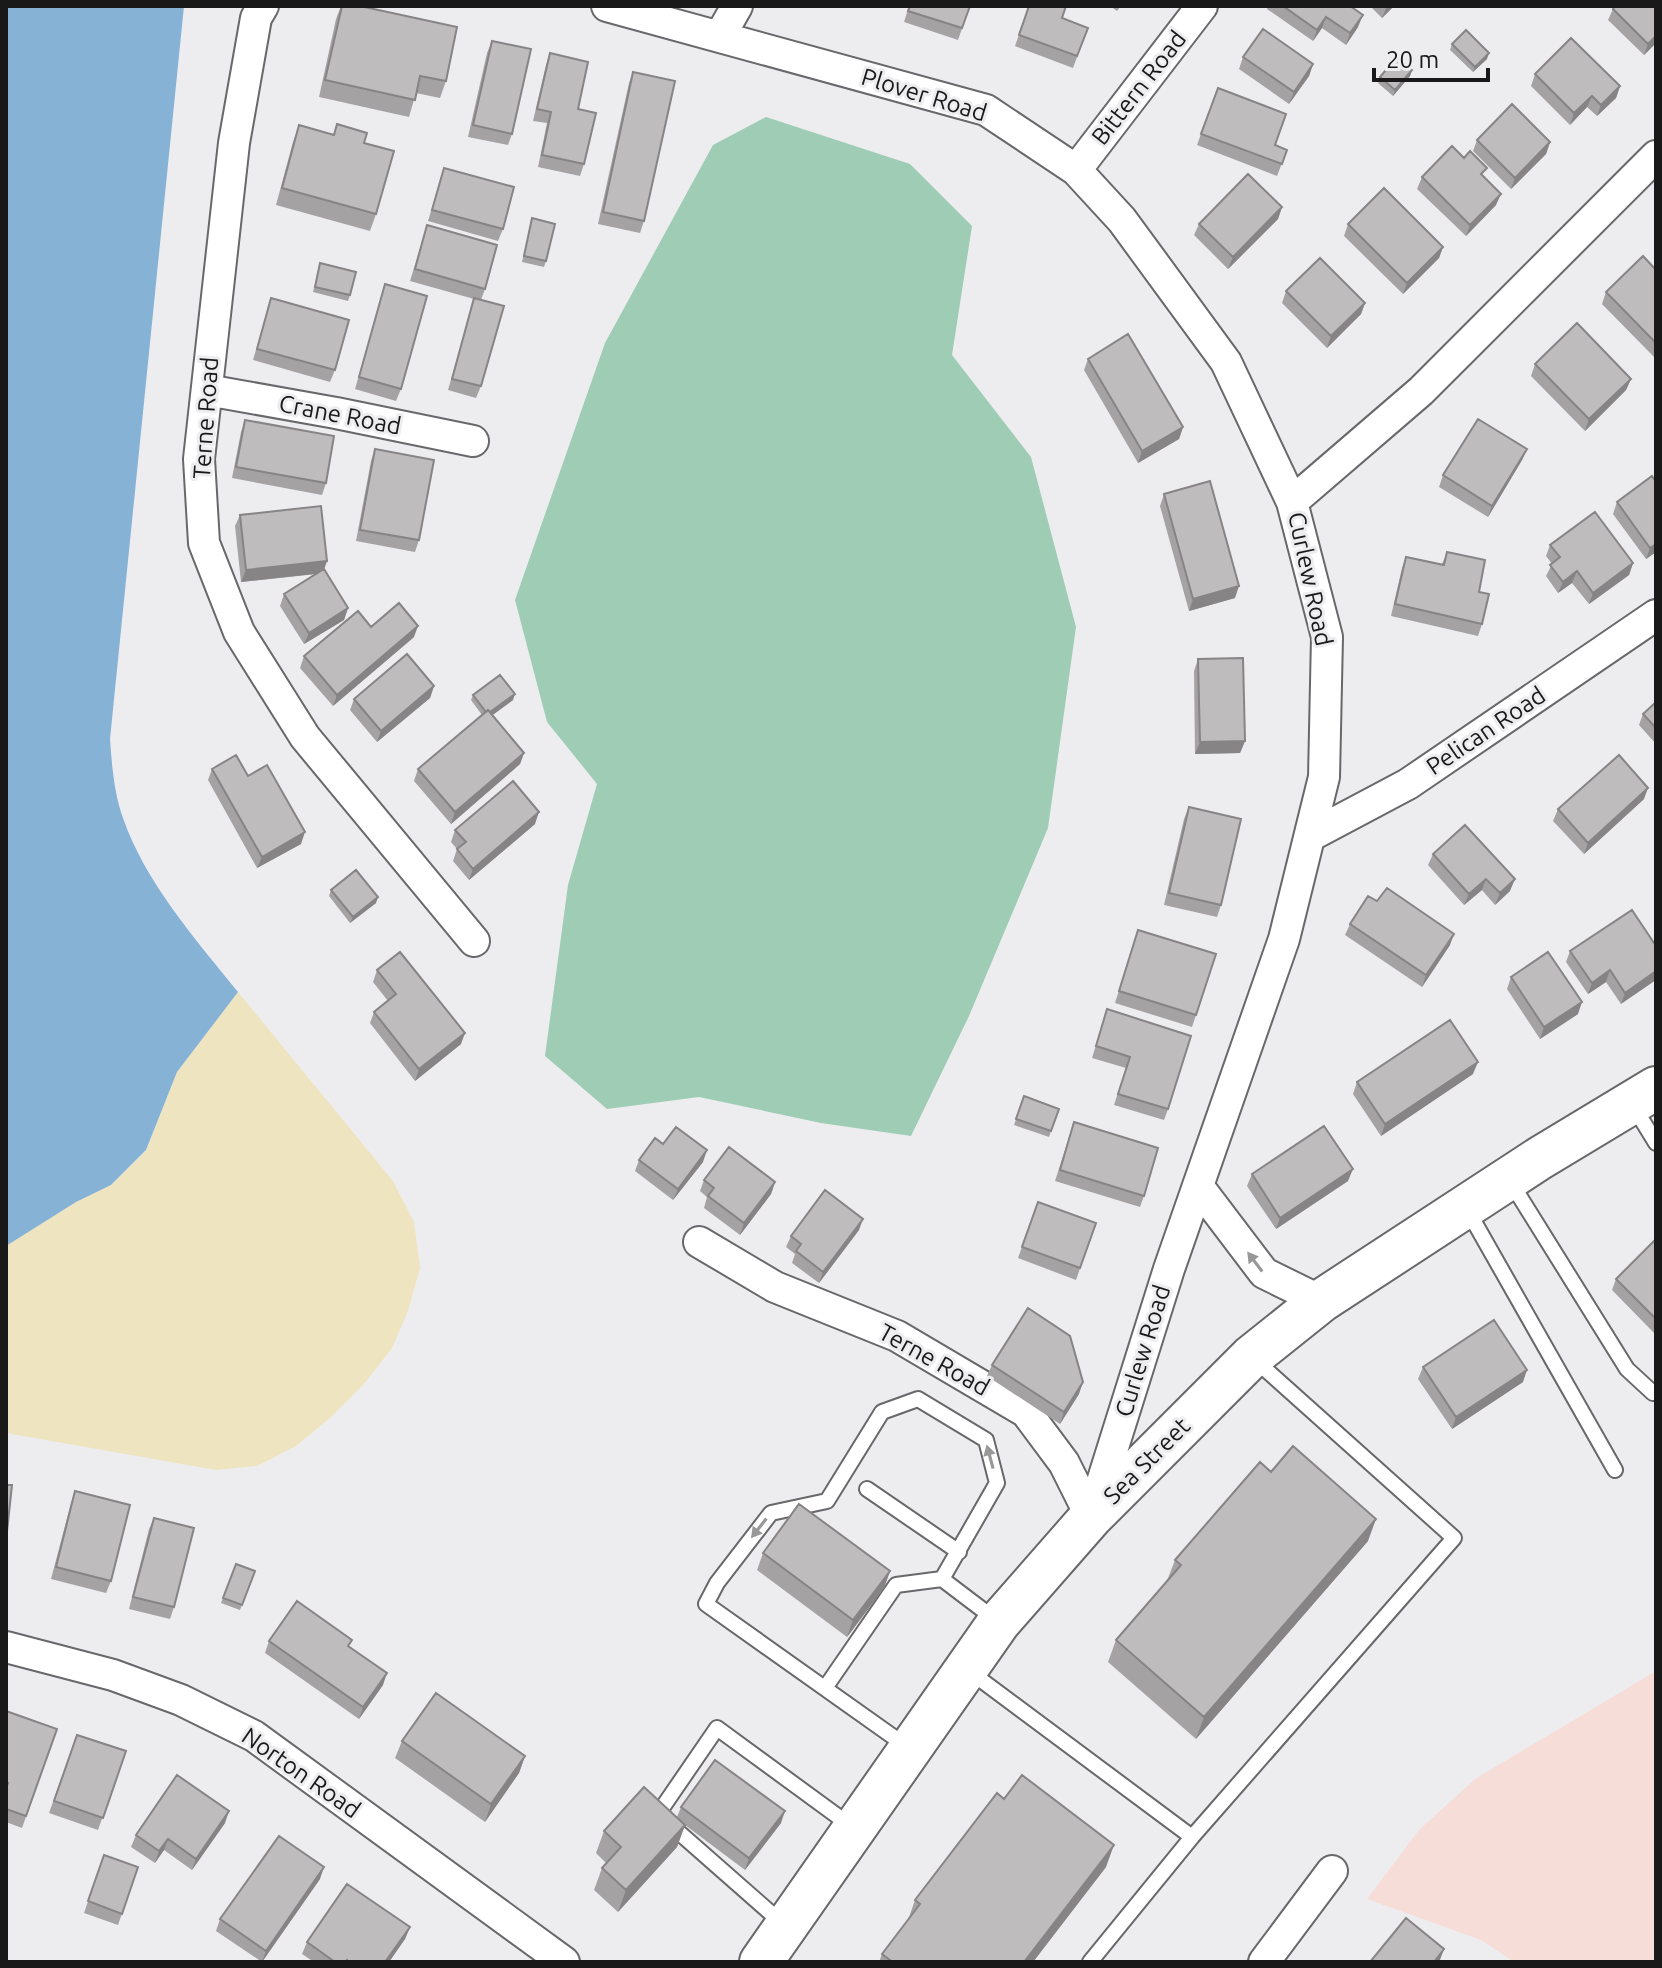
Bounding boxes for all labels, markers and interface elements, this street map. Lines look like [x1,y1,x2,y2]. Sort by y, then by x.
street label: Bittern Road [1086,25,1191,150]
scale bar [1374,32,1488,82]
text: 20 m [1386,46,1439,73]
street label: Plover Road [858,63,990,126]
street label: Terne Road [188,356,223,480]
street label: Crane Road [277,389,403,440]
street label: Curlew Road [1283,509,1338,648]
street label: Pelican Road [1421,681,1550,780]
one-way arrow [1247,1251,1263,1273]
street label: Curlew Road [1110,1282,1175,1420]
street label: Terne Road [874,1318,994,1401]
street label: Sea Street [1098,1412,1196,1509]
one-way arrow [983,1444,996,1468]
one-way arrow [752,1518,768,1538]
street label: Norton Road [237,1722,366,1823]

